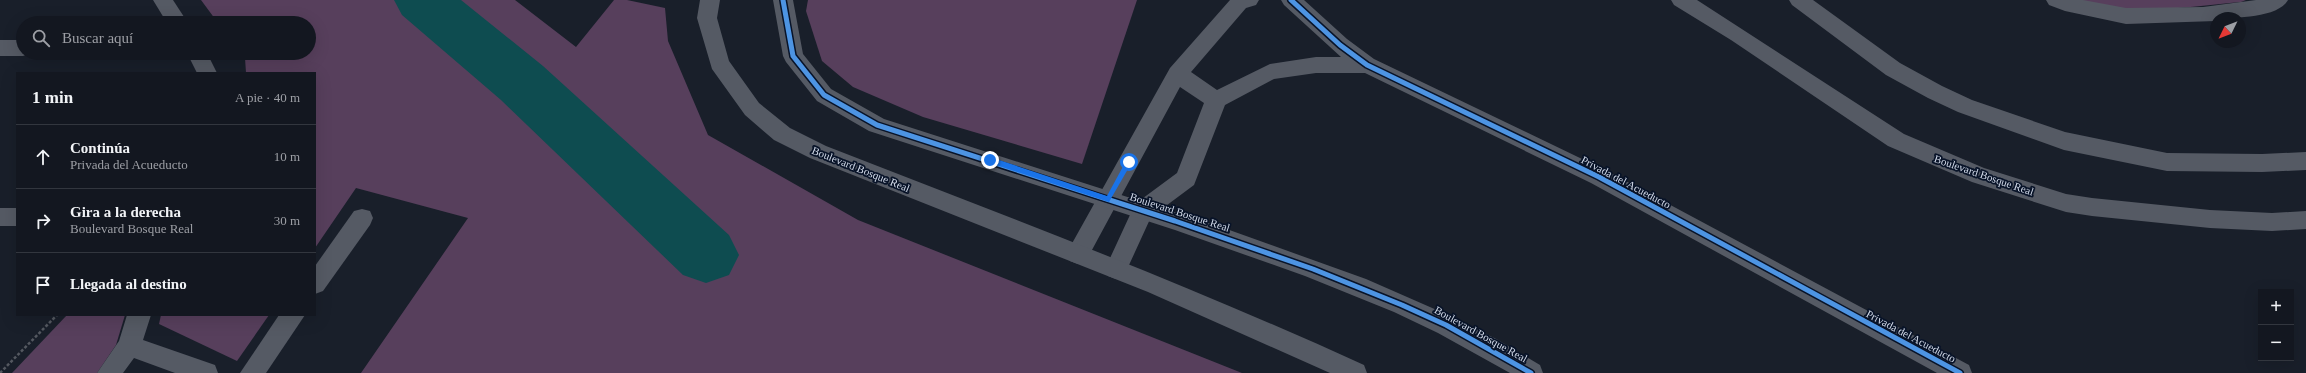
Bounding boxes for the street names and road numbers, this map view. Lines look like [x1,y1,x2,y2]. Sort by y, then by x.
street label: Boulevard Bosque Real [810,144,912,194]
street label: Boulevard Bosque Real [1933,152,2035,198]
street label: Privada del Acueducto [1579,153,1673,211]
street label: Boulevard Bosque Real [1128,190,1232,234]
street label: Boulevard Bosque Real [1432,303,1530,365]
street label: Privada del Acueducto [1864,307,1958,365]

